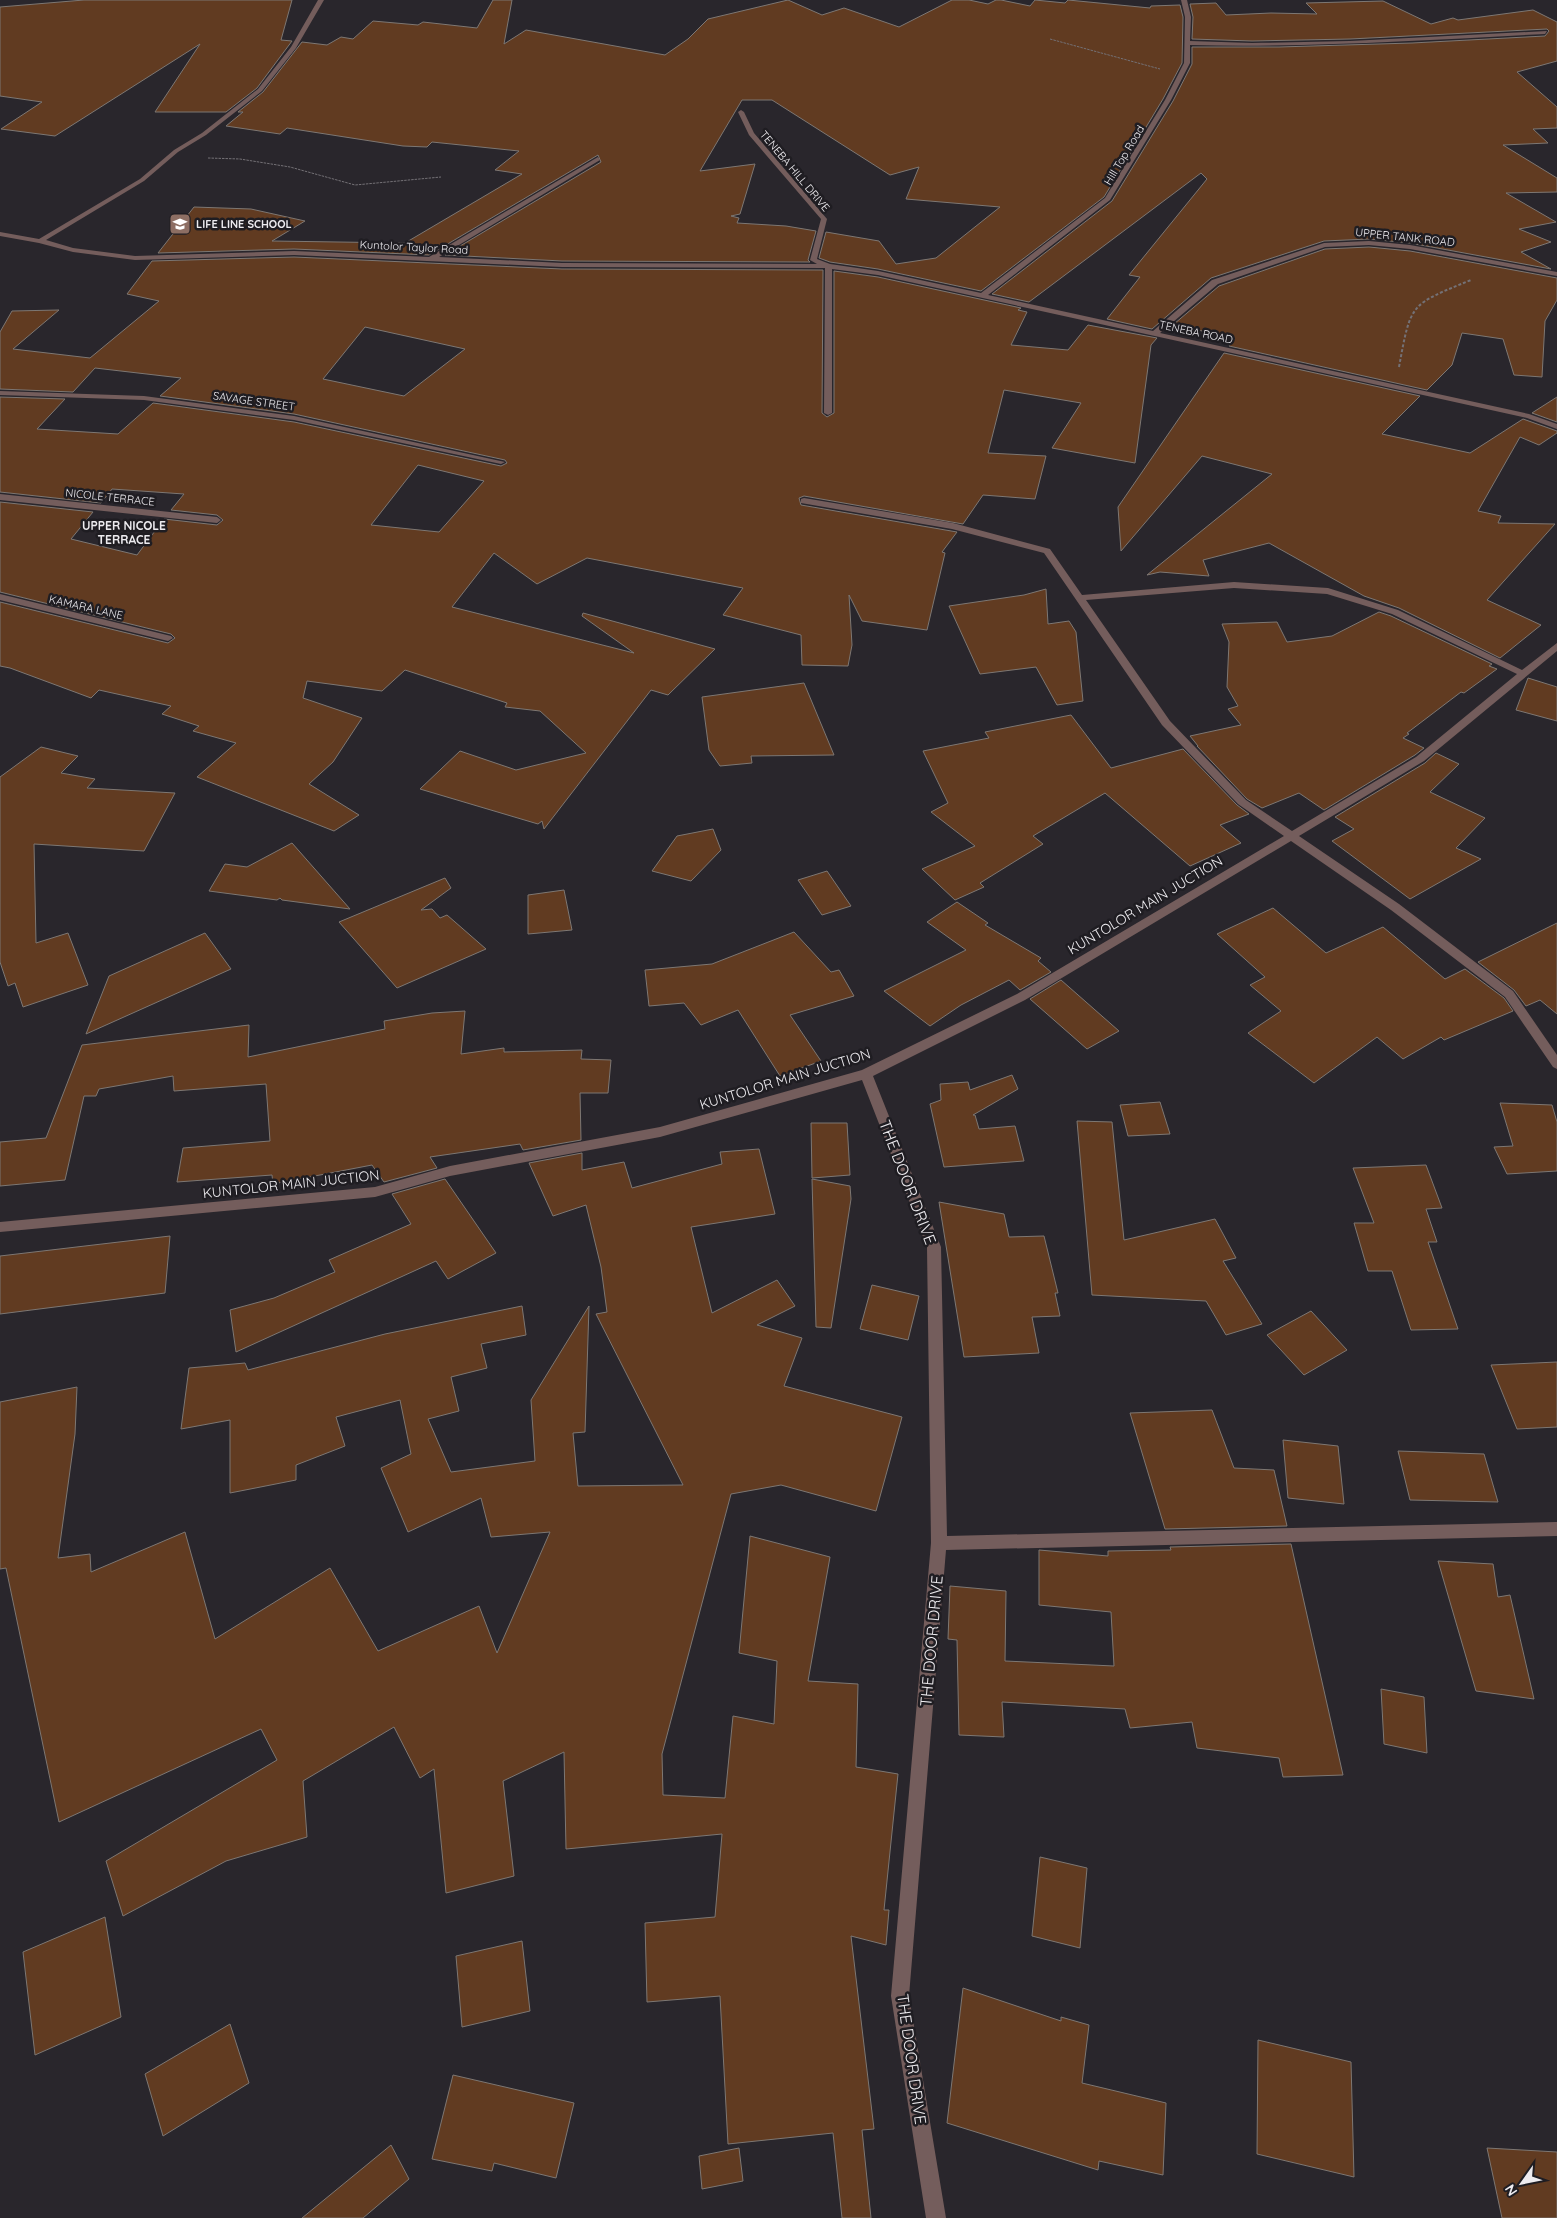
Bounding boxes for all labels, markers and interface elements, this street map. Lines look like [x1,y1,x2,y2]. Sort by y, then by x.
street label: Hill Top Road [1101,123,1147,187]
street label: TENEBA HILL DRIVE [757,128,833,214]
school or university icon: LIFE LINE SCHOOL [168,212,192,236]
place label: LIFE LINE SCHOOL [196,217,292,231]
street label: UPPER TANK ROAD [1355,225,1455,249]
street label: Kuntolor Taylor Road [359,237,469,257]
street label: TENEBA ROAD [1158,317,1234,347]
street label: SAVAGE STREET [212,388,296,414]
street label: NICOLE TERRACE [65,485,155,509]
district label: UPPER NICOLE TERRACE [82,518,166,547]
street label: KAMARA LANE [48,592,124,622]
street label: KUNTOLOR MAIN JUCTION [1064,852,1226,958]
street label: KUNTOLOR MAIN JUCTION [697,1044,873,1114]
street label: THE DOOR DRIVE [875,1117,941,1247]
street label: KUNTOLOR MAIN JUCTION [202,1166,380,1202]
street label: THE DOOR DRIVE [915,1575,947,1707]
street label: THE DOOR DRIVE [893,1992,931,2126]
north arrow [1497,2158,1547,2208]
text: N [1501,2181,1521,2199]

